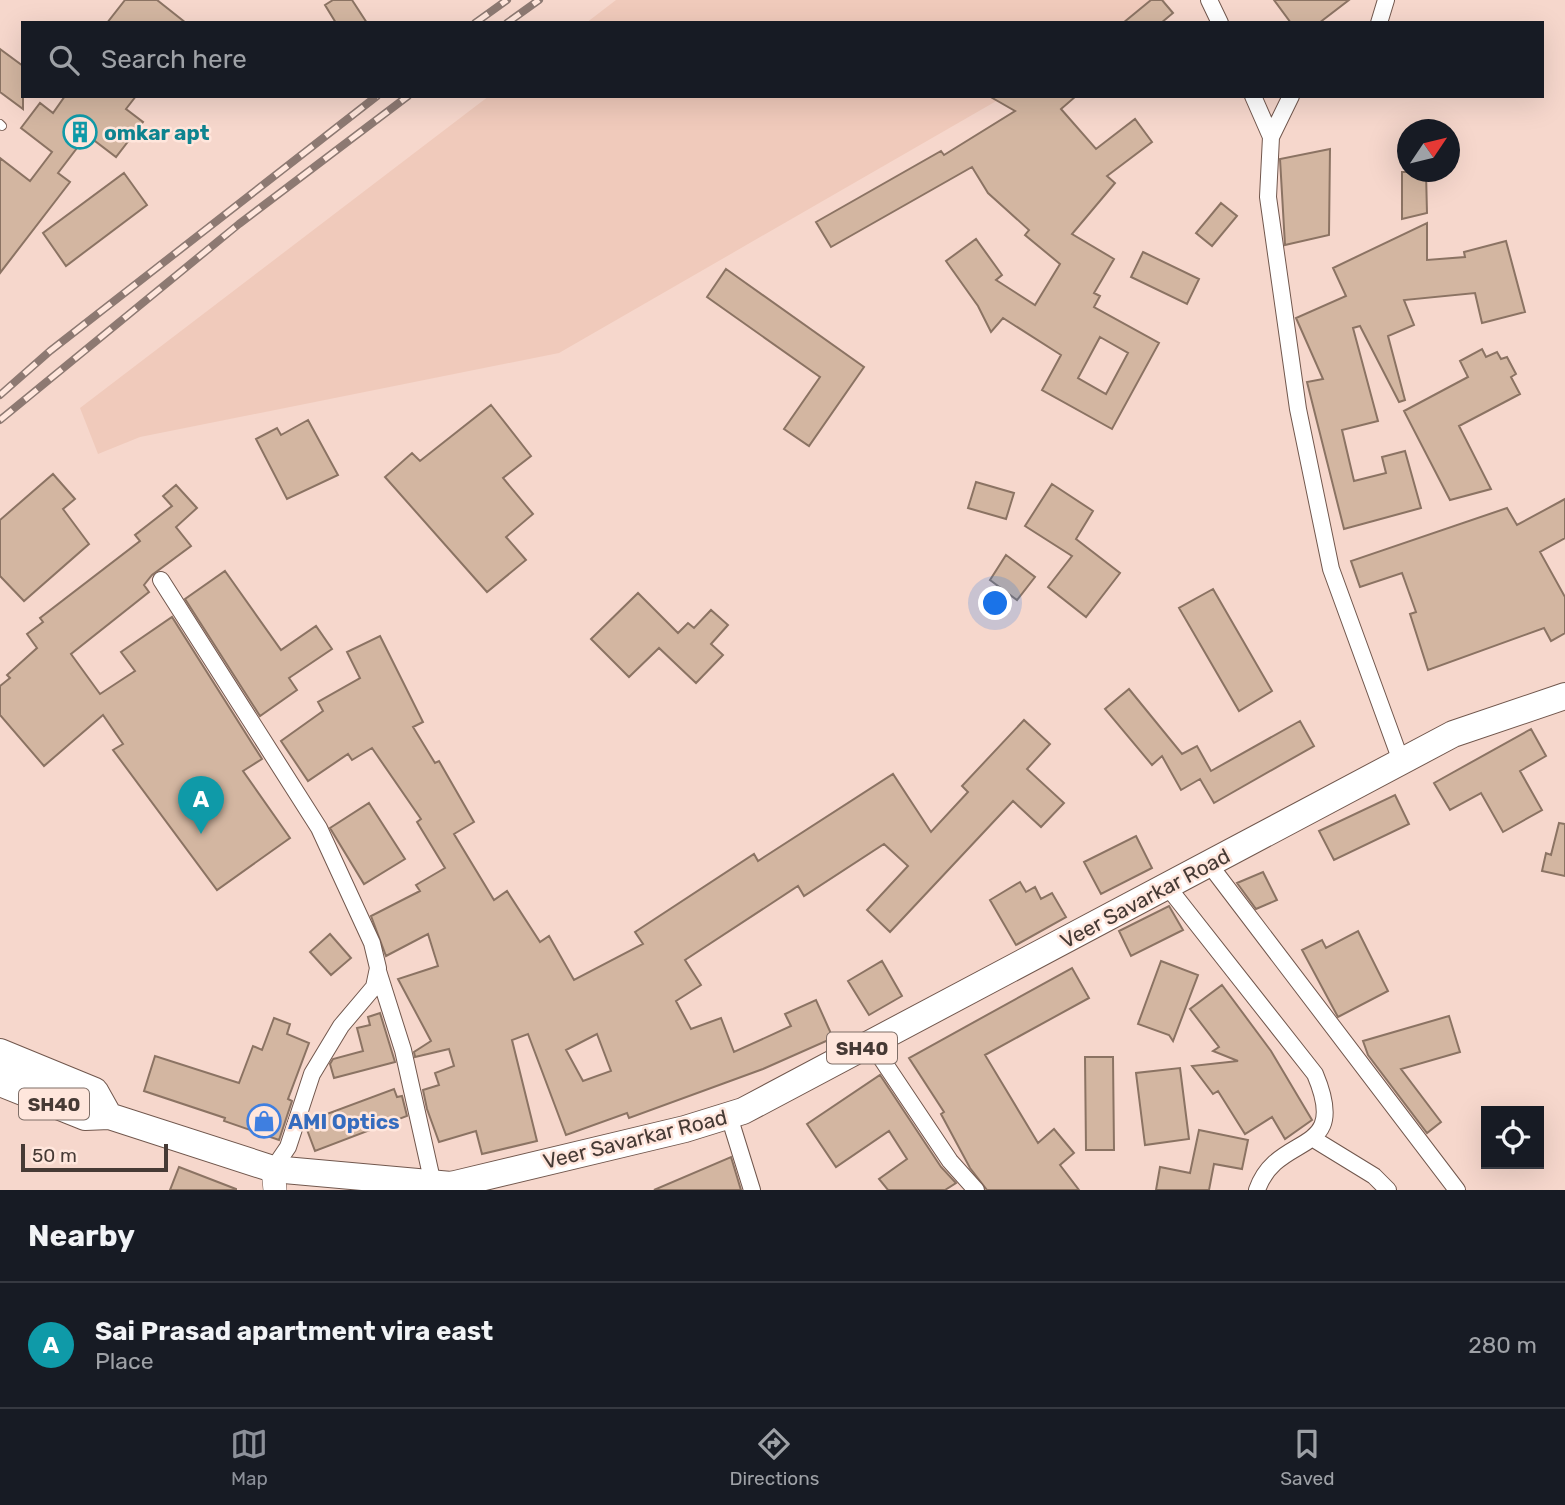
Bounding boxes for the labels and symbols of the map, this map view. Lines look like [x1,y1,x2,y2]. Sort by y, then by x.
building icon: omkar apt [61,113,99,151]
north arrow [1397,119,1460,182]
place label: omkar apt [104,120,210,145]
your location [978,586,1012,620]
pin: A [178,776,224,834]
street label: Veer Savarkar Road [1056,843,1234,953]
road number: SH40 [827,1032,897,1064]
road number: SH40 [19,1088,89,1120]
shop icon: AMI Optics [245,1102,283,1140]
street label: Veer Savarkar Road [540,1104,730,1174]
place label: AMI Optics [288,1109,400,1134]
scale bar [21,1141,168,1173]

